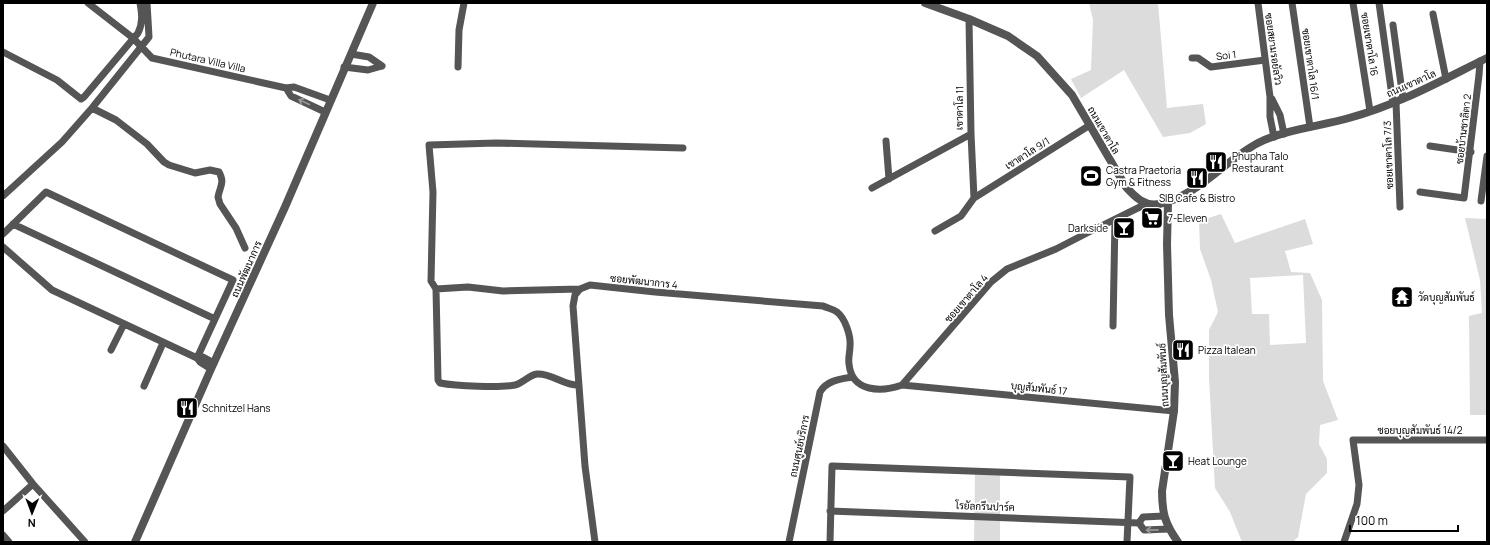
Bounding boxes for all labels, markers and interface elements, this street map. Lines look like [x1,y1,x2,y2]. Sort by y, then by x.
street label: ซอยเขาตาโล 16 [1358,11,1382,77]
street label: ซอยสยามรอยัลวิว [1262,12,1286,86]
street label: ซอยเขาตาโล 16/1 [1299,27,1323,101]
street label: Phutara Villa Villa [169,44,247,76]
street label: Soi 1 [1215,47,1237,63]
street label: ถนนเขาตาโล [1384,66,1438,100]
street label: เขาตาโล 11 [952,86,966,130]
street label: ซอยบ้านชาลิตา 2 [1452,93,1474,165]
one-way arrow [298,98,310,106]
street label: ถนนเขาตาโล [1085,104,1123,157]
street label: ซอยเขาตาโล 7/3 [1380,120,1396,190]
street label: เขาตาโล 9/1 [1002,134,1052,172]
restaurant icon: Phupha Talo Restaurant [1203,149,1229,175]
place label: Phupha Talo Restaurant [1232,149,1288,175]
sports icon: Castra Praetoria Gym & Fitness [1078,163,1104,189]
place label: Castra Praetoria Gym & Fitness [1106,163,1181,189]
restaurant icon: SIB Cafe & Bistro [1184,165,1210,191]
place label: SIB Cafe & Bistro [1159,191,1235,205]
supermarket icon: 7-Eleven [1139,205,1165,231]
place label: 7-Eleven [1168,211,1207,225]
bar icon: Darkside [1111,215,1137,241]
place label: Darkside [1068,221,1108,235]
street label: ถนนพัฒนาการ [227,238,265,300]
street label: ซอยพัฒนาการ 4 [610,270,679,292]
street label: ซอยเขาตาโล 4 [941,271,991,325]
temple icon: วัดบุญสัมพันธ์ [1389,284,1415,310]
place label: วัดบุญสัมพันธ์ [1418,290,1475,305]
restaurant icon: Pizza Italean [1170,337,1196,363]
street label: ถนนบุญสัมพันธ์ [1154,342,1173,407]
place label: Pizza Italean [1198,343,1256,357]
street label: บุญสัมพันธ์ 17 [1010,378,1068,399]
restaurant icon: Schnitzel Hans [174,395,200,421]
place label: Schnitzel Hans [202,401,271,415]
street label: ถนนศูนย์บริการ [786,413,813,479]
street label: ซอยบุญสัมพันธ์ 14/2 [1378,423,1463,438]
bar icon: Heat Lounge [1160,448,1186,474]
place label: Heat Lounge [1188,454,1247,468]
north arrow [12,493,52,533]
street label: โรยัลกรีนปาร์ค [954,498,1015,514]
scale bar [1350,507,1458,533]
text: 100 m [1356,512,1388,529]
text: N [28,516,36,531]
one-way arrow [1146,526,1159,534]

